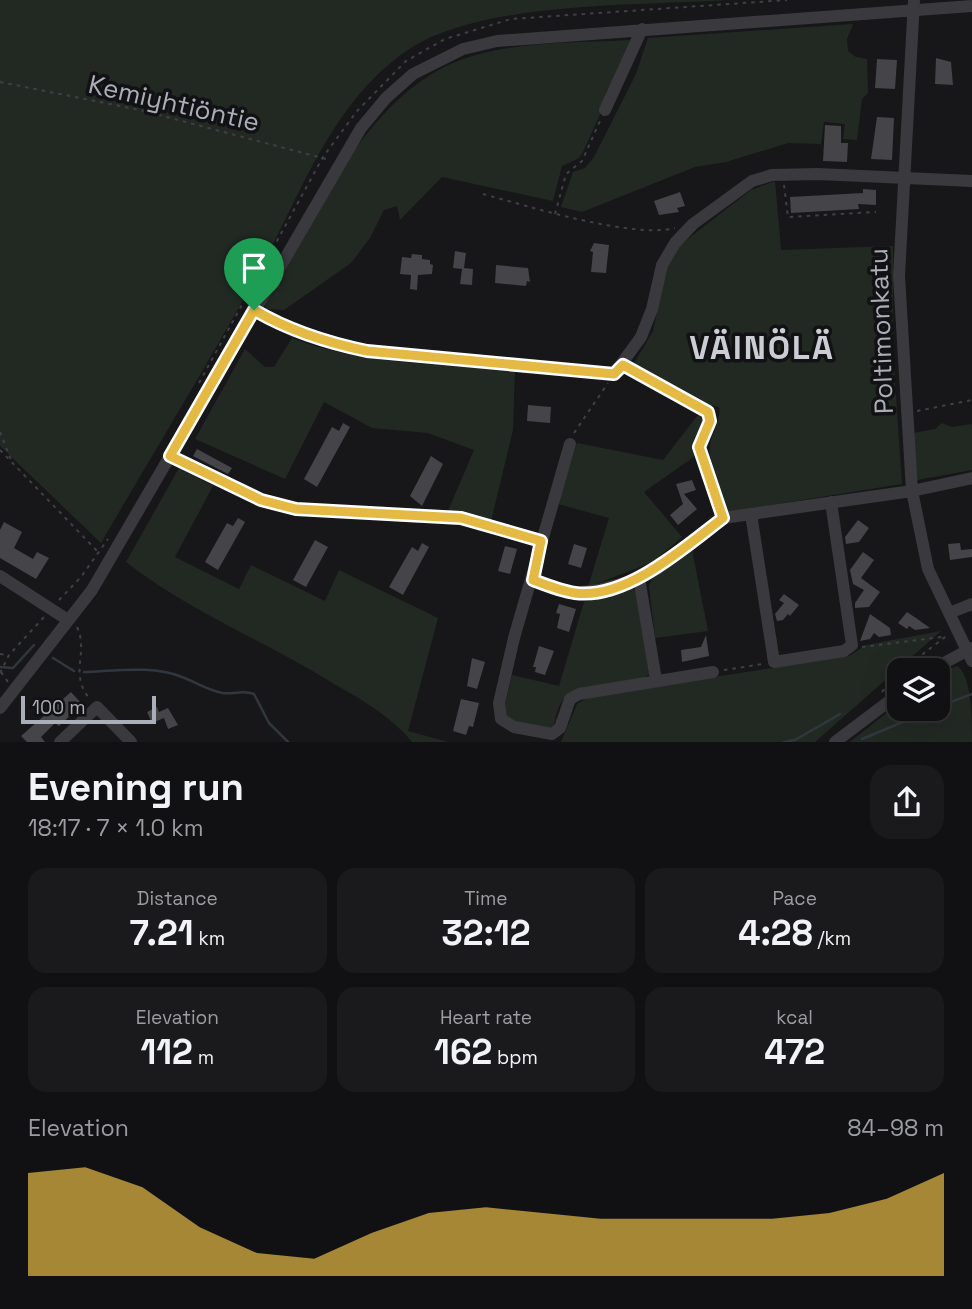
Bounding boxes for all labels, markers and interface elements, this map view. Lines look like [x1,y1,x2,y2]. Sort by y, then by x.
street label: Kemiyhtiöntie [85,67,263,139]
pin [224,238,284,310]
street label: Poltimonkatu [861,247,901,415]
icon: arrive [235,249,273,287]
district label: VÄINÖLÄ [689,327,835,369]
map controls [887,658,950,721]
button: layers [887,658,950,721]
scale bar [21,693,156,725]
text: 100 m [32,695,86,720]
text: Evening run [28,763,244,811]
button: share [870,765,944,839]
text: 18:17 · 7 × 1.0 km [28,813,203,843]
text: Distance [137,886,218,911]
text: Time [464,886,508,911]
text: Pace [772,886,817,911]
text: 7.21 [130,911,194,955]
text: 32:12 [441,911,531,955]
text: 4:28 [738,911,813,955]
text: km [194,926,225,951]
text: /km [813,926,851,951]
text: Elevation [136,1005,219,1030]
text: Heart rate [440,1005,532,1030]
text: kcal [776,1005,813,1030]
text: 112 [140,1030,193,1074]
text: 162 [434,1030,492,1074]
text: 472 [764,1030,825,1074]
text: m [193,1045,214,1070]
text: bpm [492,1045,538,1070]
text: Elevation [28,1113,129,1143]
text: 84–98 m [847,1113,944,1143]

